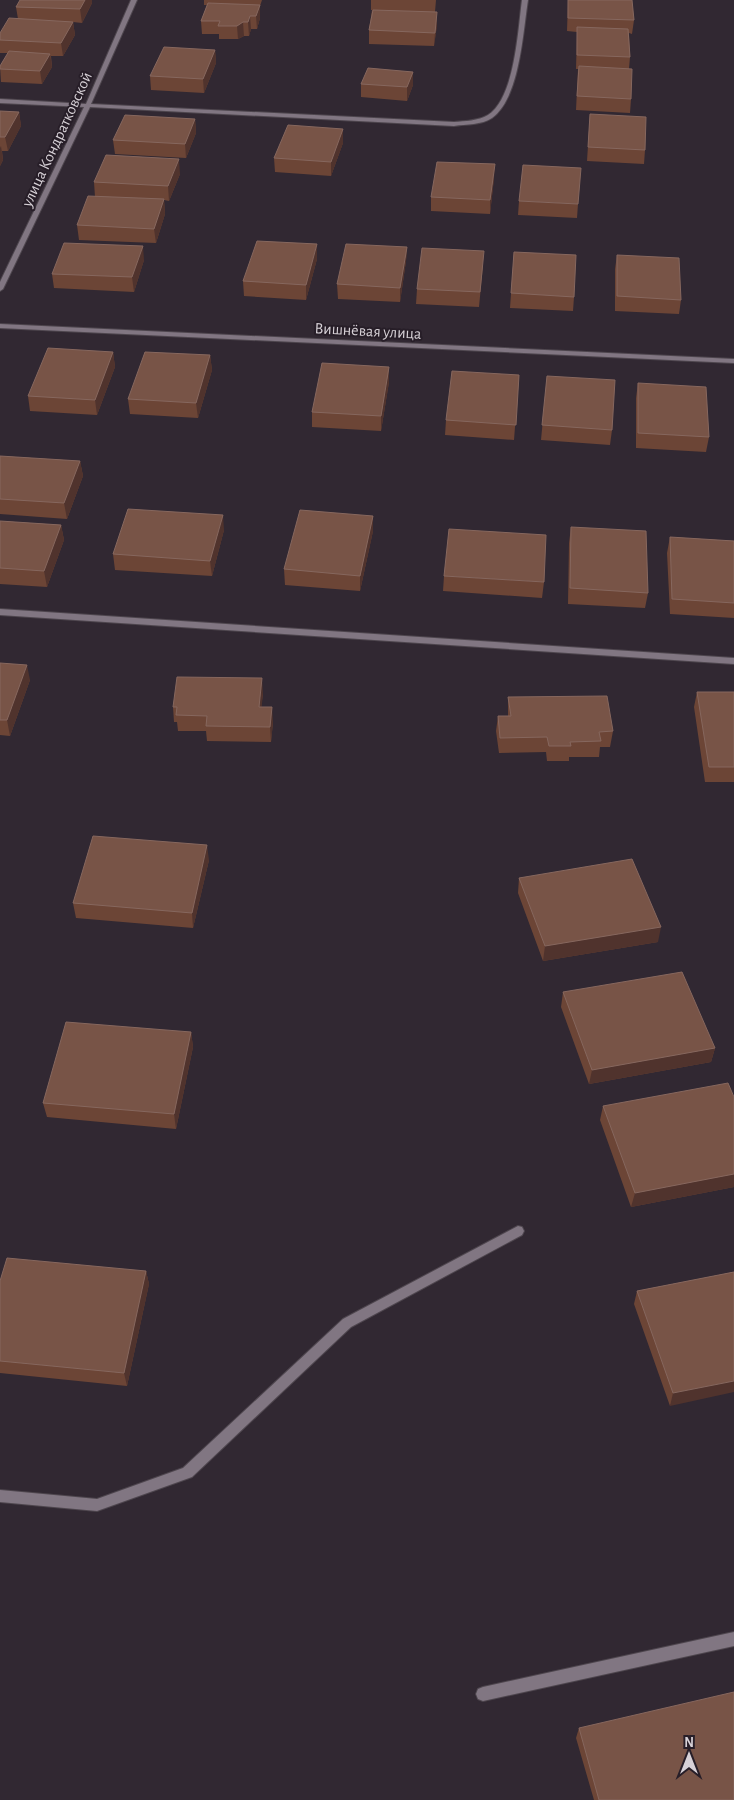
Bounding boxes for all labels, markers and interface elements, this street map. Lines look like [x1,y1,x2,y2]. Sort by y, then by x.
street label: улица Кондратковской [18,70,96,211]
street label: Вишнёвая улица [314,320,422,343]
north arrow [664,1730,714,1780]
text: N [684,1736,694,1750]

